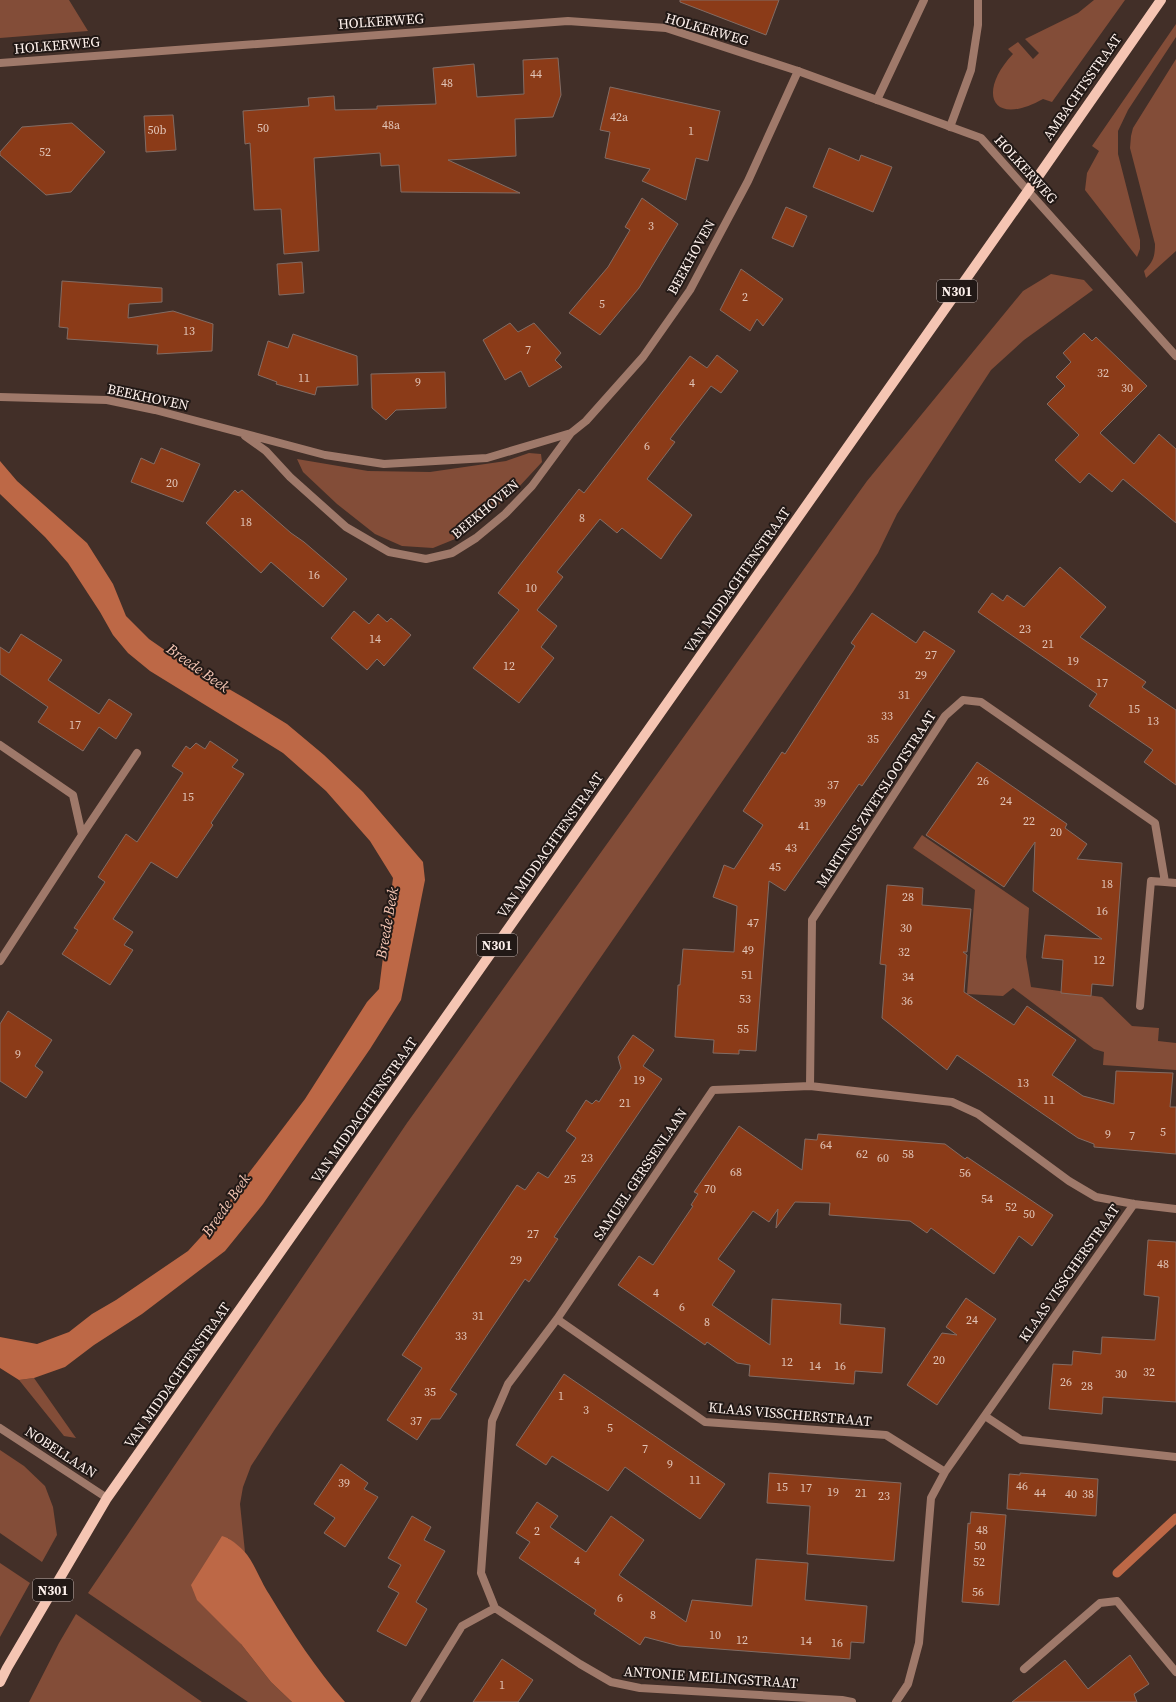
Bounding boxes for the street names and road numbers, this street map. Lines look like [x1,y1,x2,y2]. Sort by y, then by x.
street label: HOLKERWEG [337,8,425,34]
street label: HOLKERWEG [663,8,752,51]
street label: AMBACHTSSTRAAT [1038,29,1126,144]
street label: HOLKERWEG [13,31,101,59]
street label: HOLKERWEG [990,130,1062,208]
street label: BEEKHOVEN [662,216,720,298]
road number: N301 [937,280,977,302]
street label: BEEKHOVEN [105,379,191,415]
street label: BEEKHOVEN [447,475,523,543]
street label: VAN MIDDACHTENSTRAAT [679,503,795,657]
street label: MARTINUS ZWETSLOOTSTRAAT [811,706,941,891]
street label: VAN MIDDACHTENSTRAAT [492,768,608,922]
road number: N301 [477,934,517,956]
street label: VAN MIDDACHTENSTRAAT [306,1033,422,1187]
street label: SAMUEL GERSSENLAAN [588,1104,692,1244]
street label: KLAAS VISSCHERSTRAAT [1014,1200,1124,1346]
street label: VAN MIDDACHTENSTRAAT [119,1298,235,1452]
street label: KLAAS VISSCHERSTRAAT [708,1397,873,1431]
street label: NOBELLAAN [21,1421,101,1483]
road number: N301 [33,1579,73,1601]
street label: ANTONIE MEILINGSTRAAT [623,1661,799,1693]

